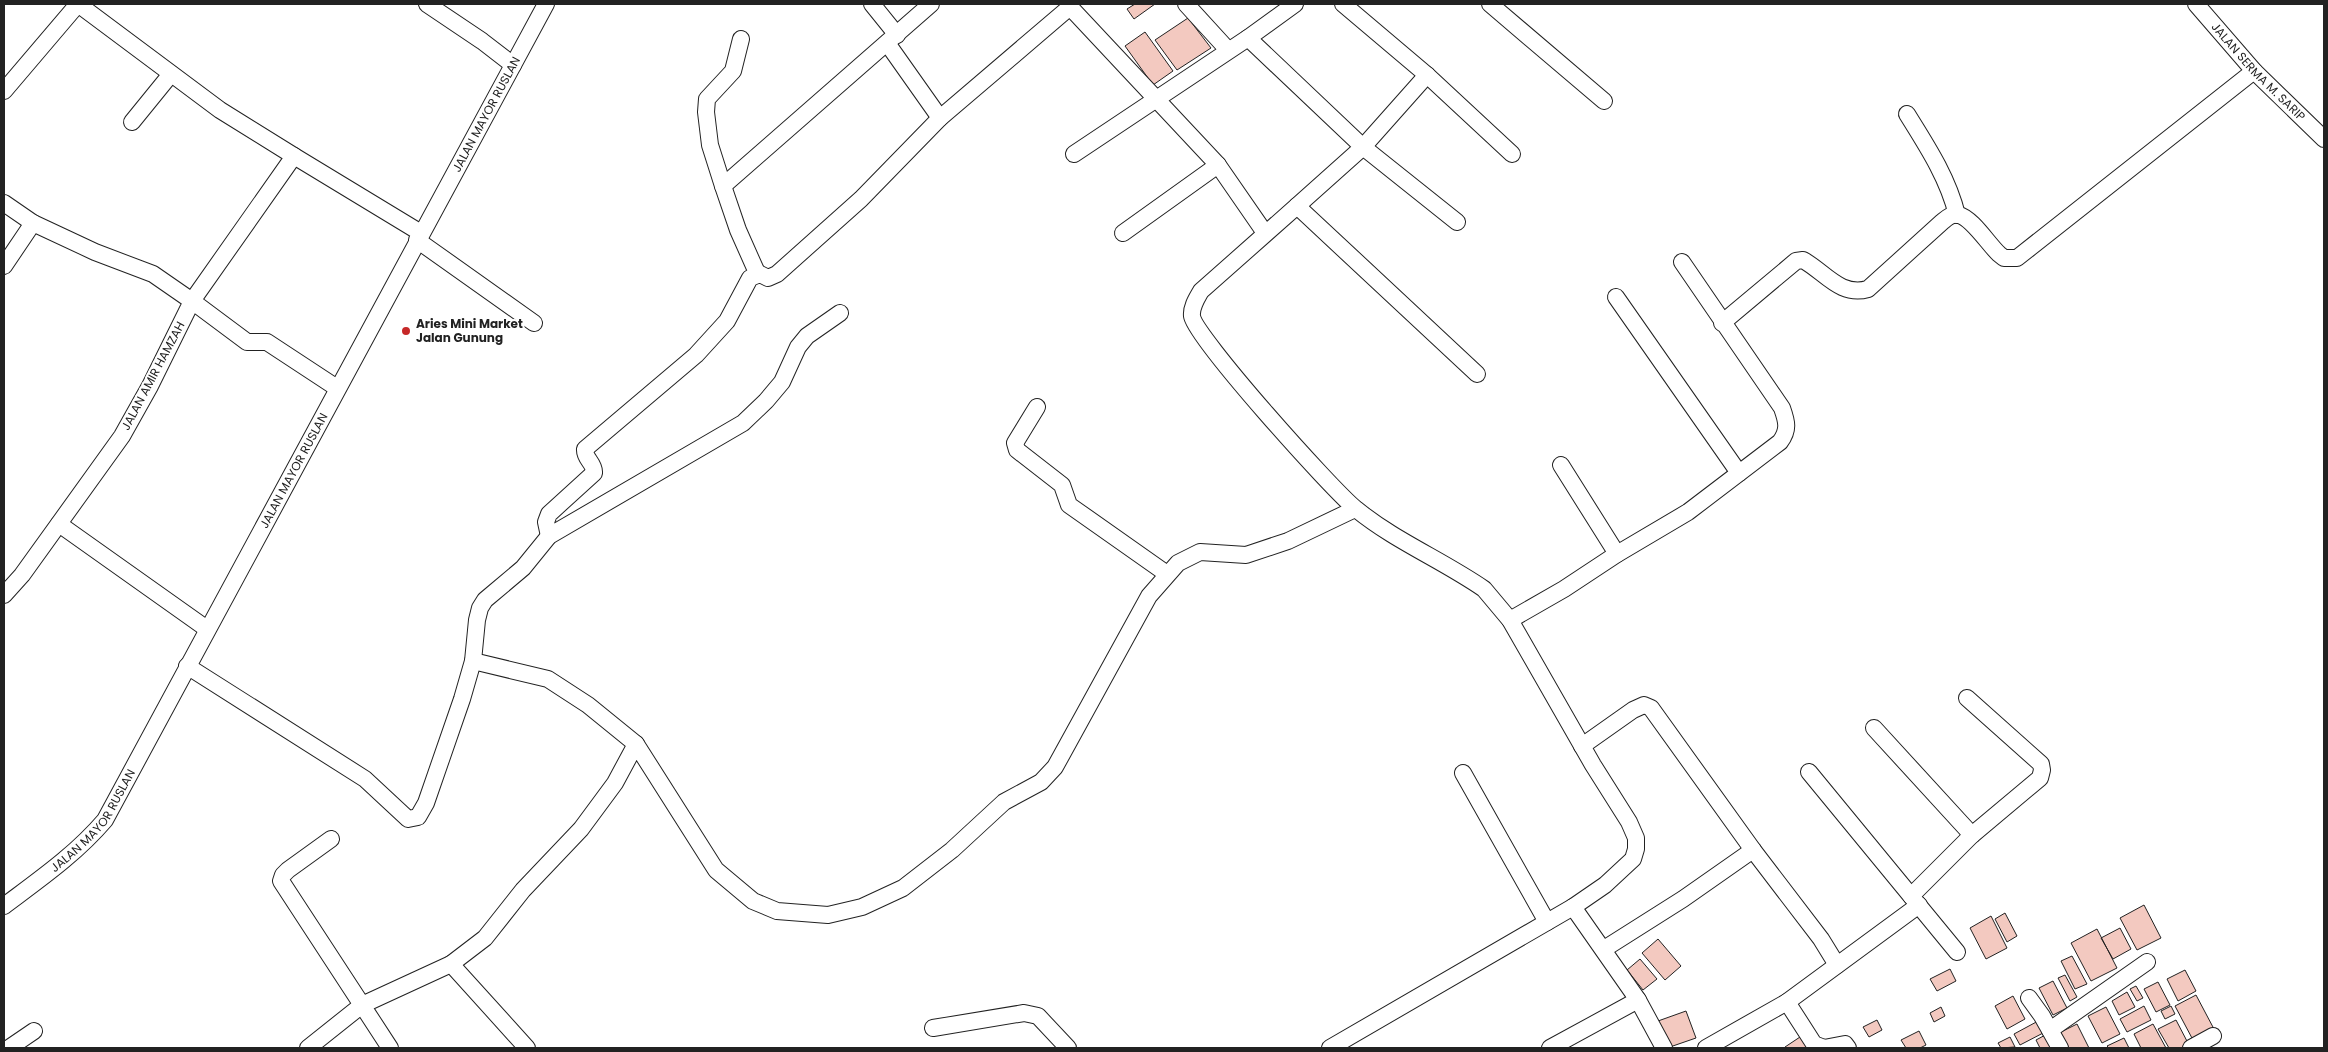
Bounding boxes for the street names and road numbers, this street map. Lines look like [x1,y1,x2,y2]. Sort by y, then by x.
street label: JALAN SERMA M. SARIP [2208,19,2309,124]
street label: JALAN MAYOR RUSLAN [448,53,524,175]
street label: JALAN AMIR HAMZAH [117,318,188,433]
street label: JALAN MAYOR RUSLAN [255,410,331,531]
street label: JALAN MAYOR RUSLAN [47,766,139,876]

